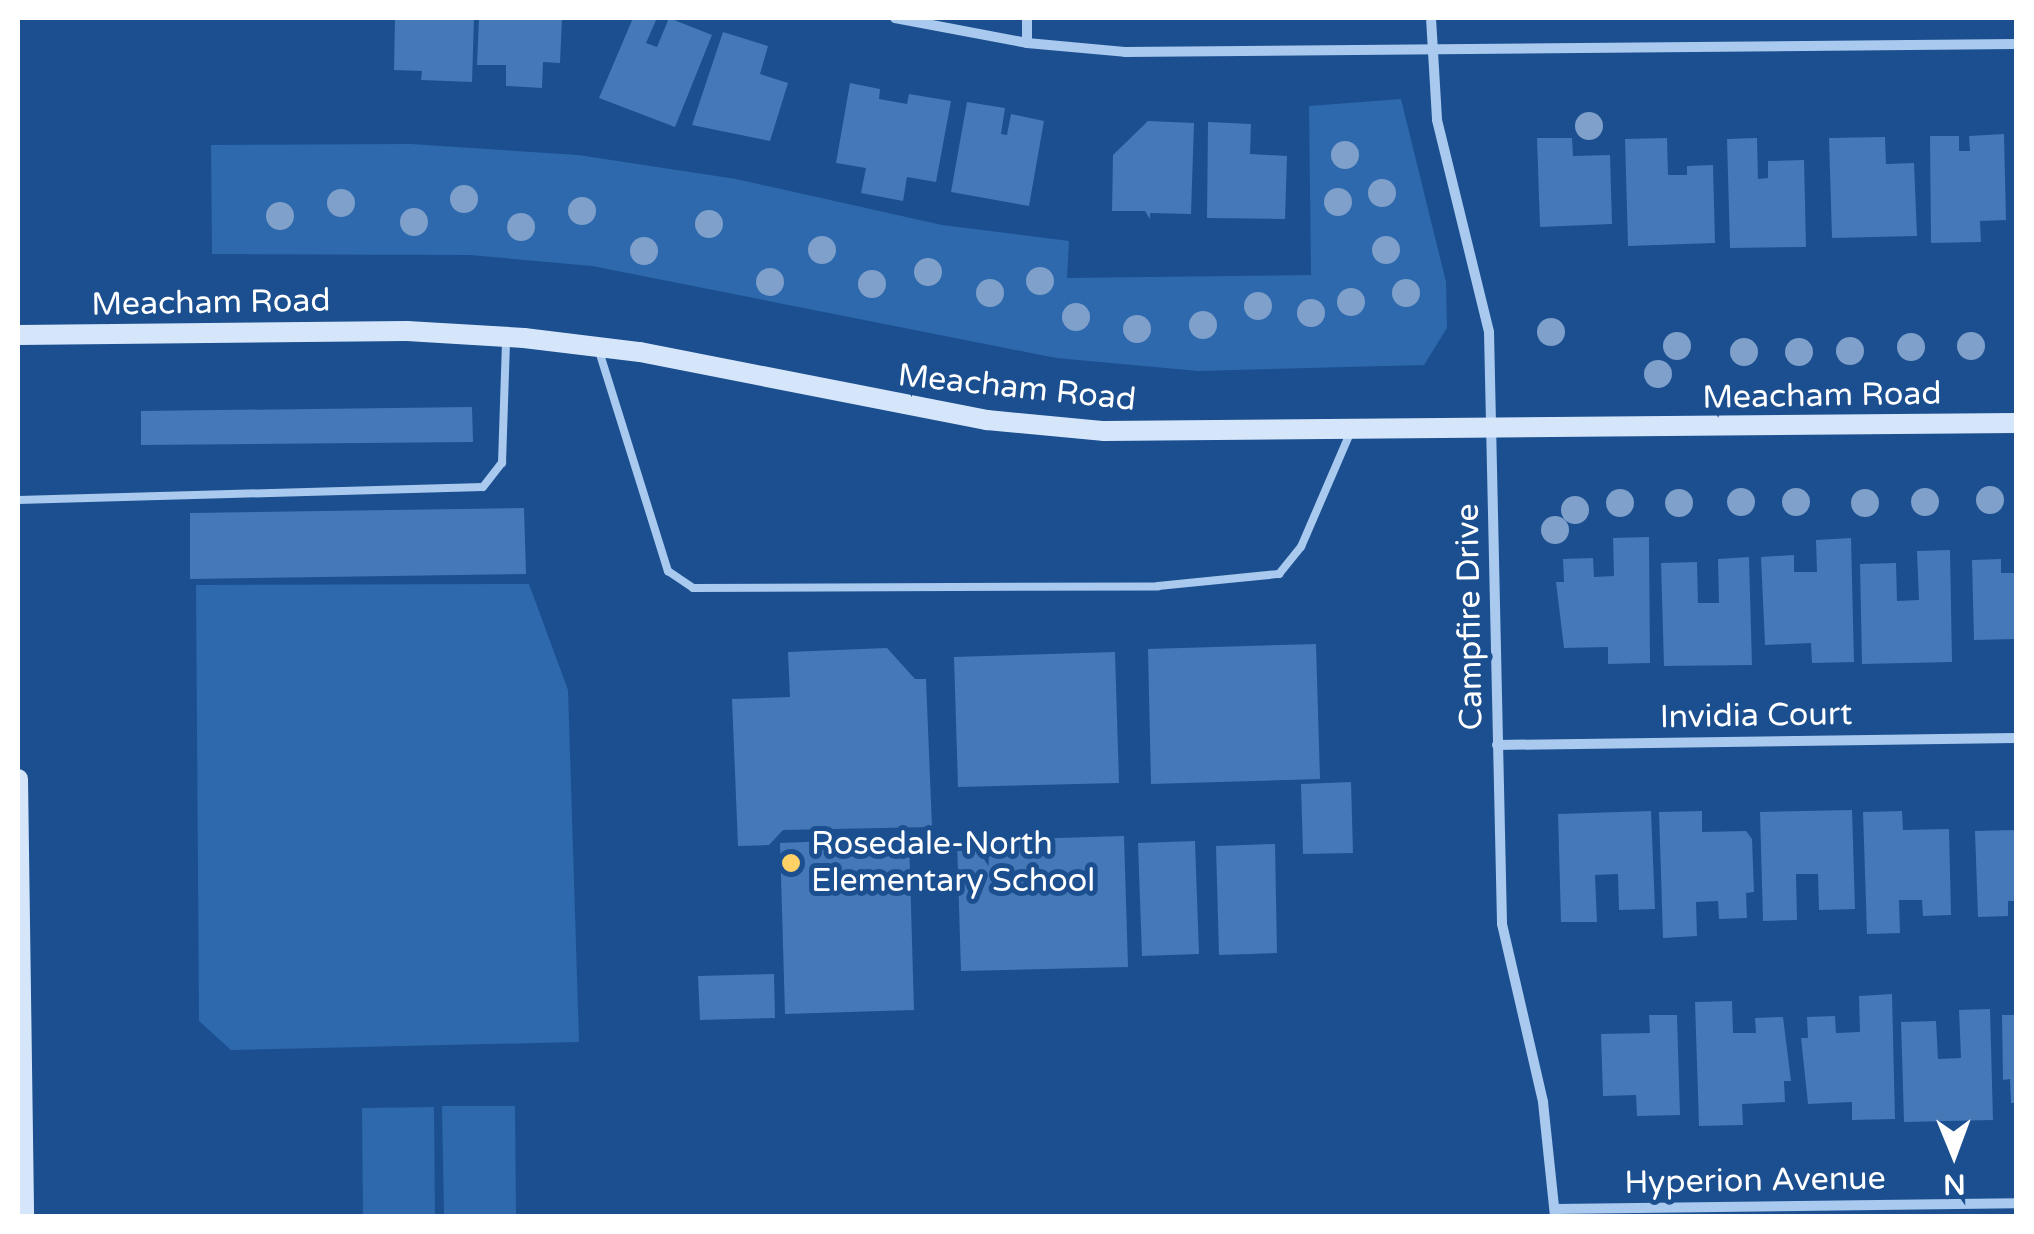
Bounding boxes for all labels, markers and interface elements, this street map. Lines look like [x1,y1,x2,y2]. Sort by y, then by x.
street label: Meacham Road [91,282,331,324]
street label: Meacham Road [896,356,1138,420]
street label: Meacham Road [1702,375,1942,417]
street label: Campfire Drive [1449,503,1491,731]
street label: Invidia Court [1659,695,1853,737]
place label: Rosedale-North Elementary School [811,826,1095,901]
marker: Rosedale-North Elementary School [780,852,802,874]
north arrow [1904,1104,2004,1204]
street label: Hyperion Avenue [1624,1160,1886,1202]
text: N [1943,1167,1966,1201]

